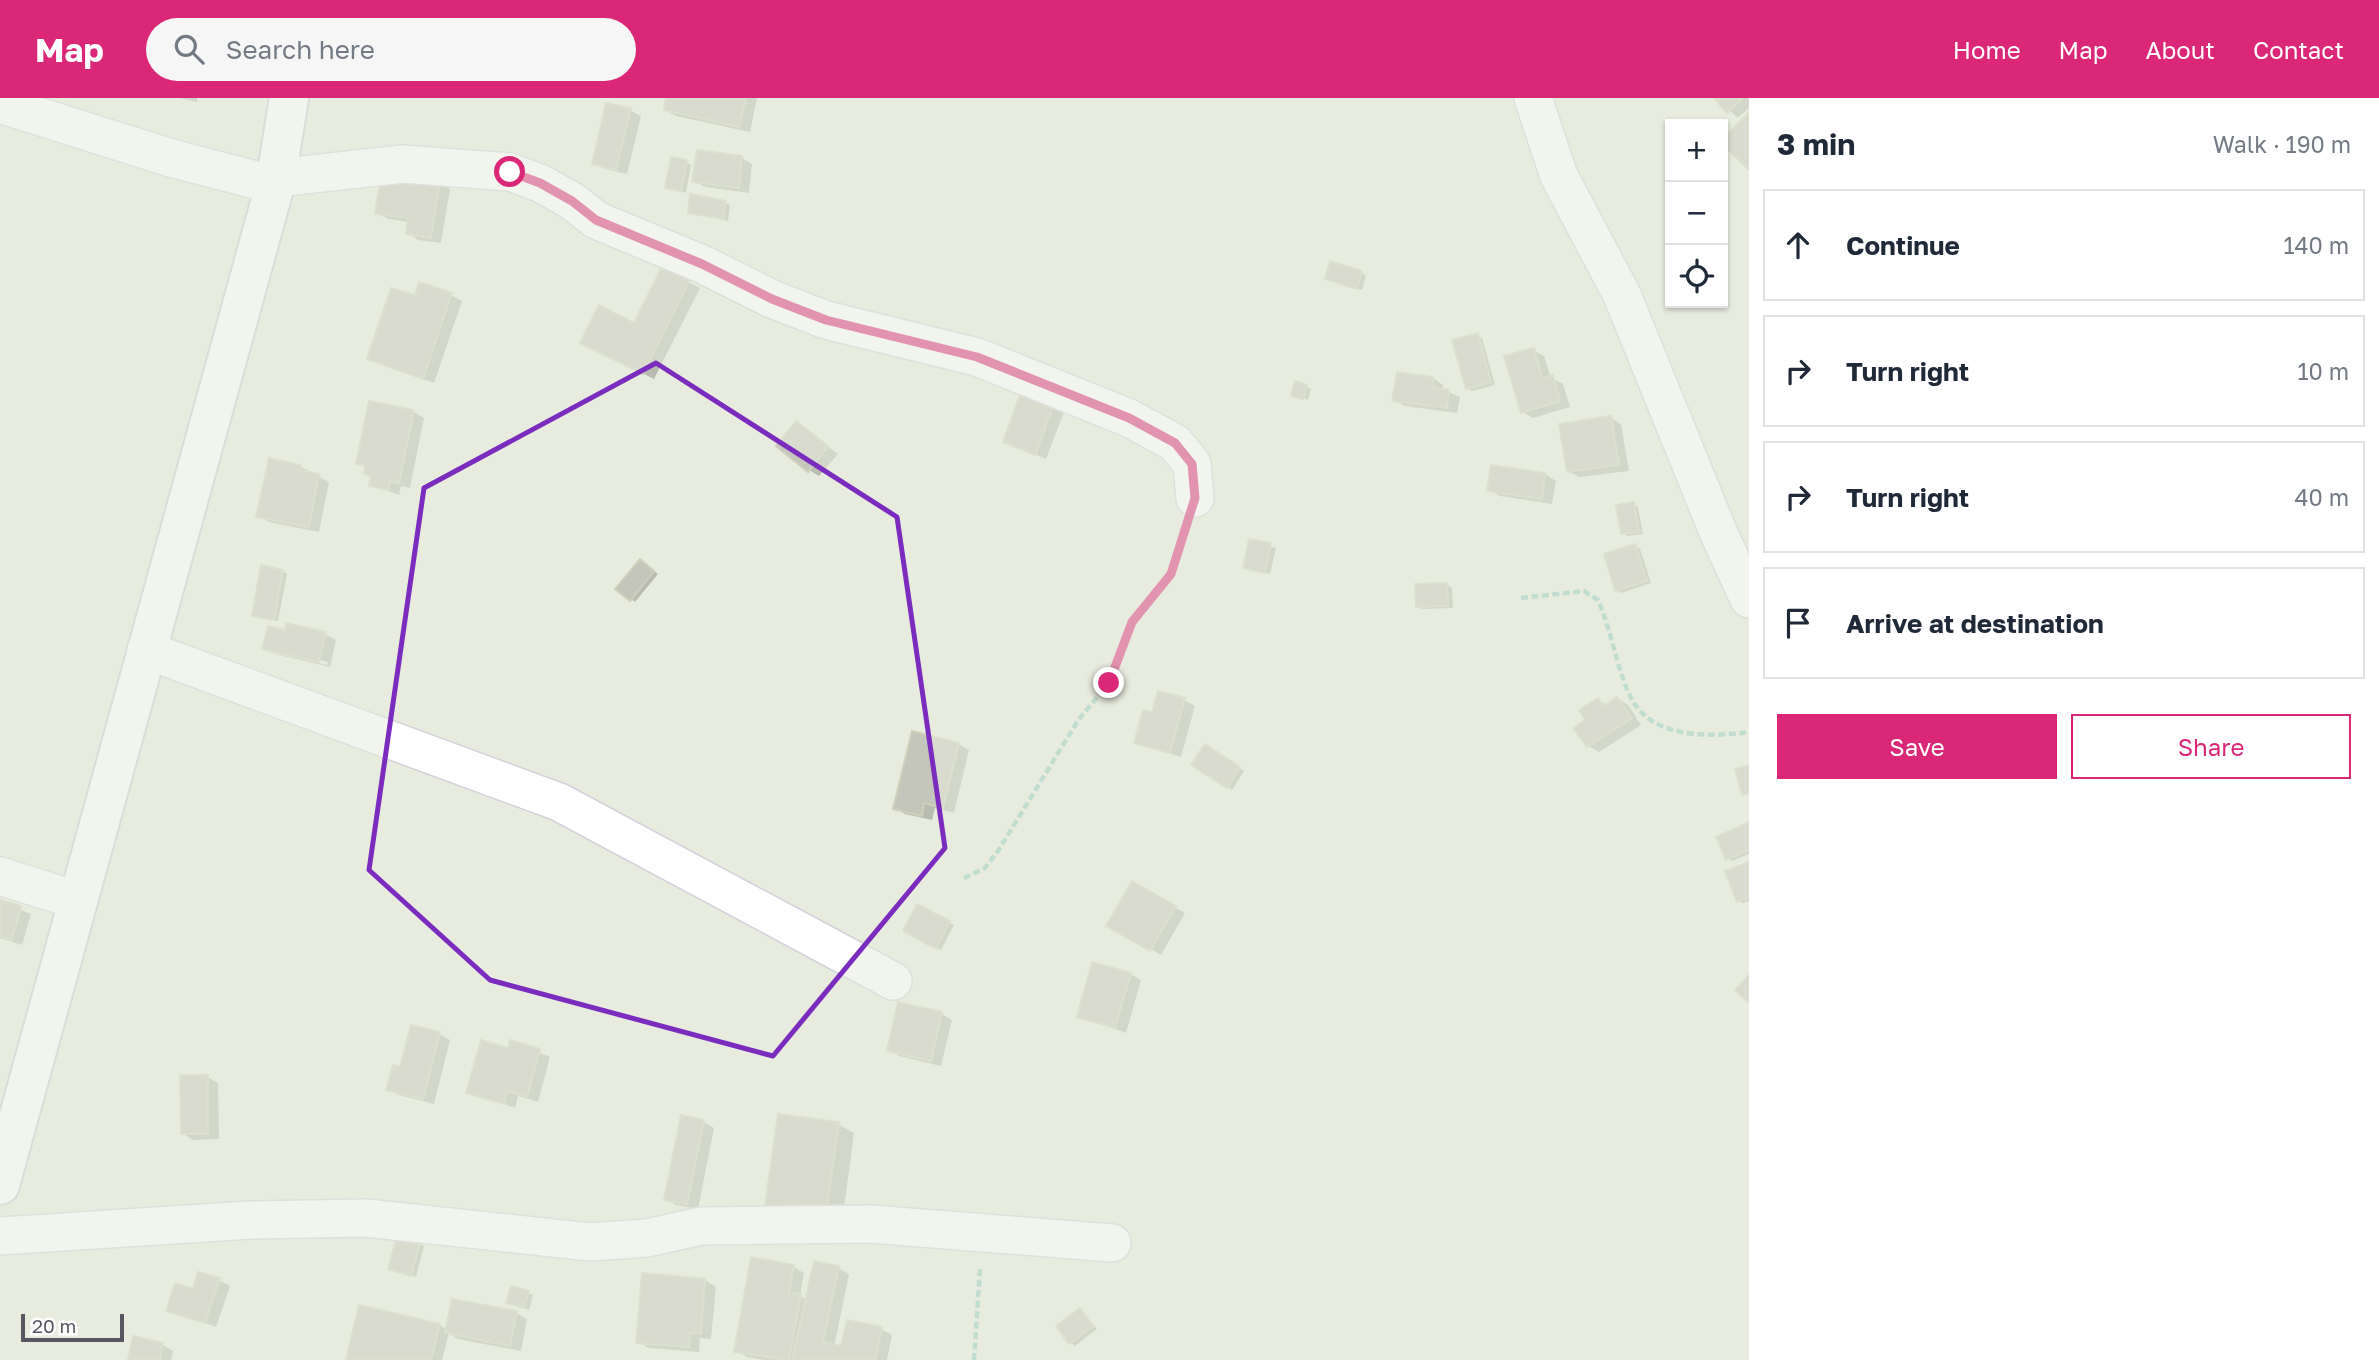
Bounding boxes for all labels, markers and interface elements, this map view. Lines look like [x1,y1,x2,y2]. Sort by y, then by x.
search box [146,18,636,81]
text: Map [35,30,104,69]
icon: search [170,30,208,68]
text: Search here [226,34,375,65]
text: Home [1953,35,2021,64]
text: Map [2059,35,2108,64]
text: About [2146,35,2215,64]
text: Contact [2253,35,2344,64]
map controls [1665,119,1728,308]
button: + [1665,119,1728,182]
text: 3 min [1777,126,1855,162]
text: Walk · 190 m [2213,130,2351,158]
route start [494,156,525,187]
button: − [1665,182,1728,245]
icon: ahead [1779,226,1817,264]
text: Continue [1846,230,1960,261]
text: 140 m [2283,231,2349,259]
button: locate [1665,245,1728,308]
icon: right [1779,352,1817,390]
text: Turn right [1846,356,1969,387]
text: 10 m [2297,357,2349,385]
icon: right [1779,478,1817,516]
text: Turn right [1846,482,1969,513]
text: 40 m [2295,483,2349,511]
icon: arrive [1779,604,1817,642]
text: Arrive at destination [1846,608,2104,639]
route end [1093,667,1124,698]
button: Save [1777,714,2057,779]
button: Share [2071,714,2351,779]
scale bar [21,1311,124,1343]
text: 20 m [32,1314,76,1337]

